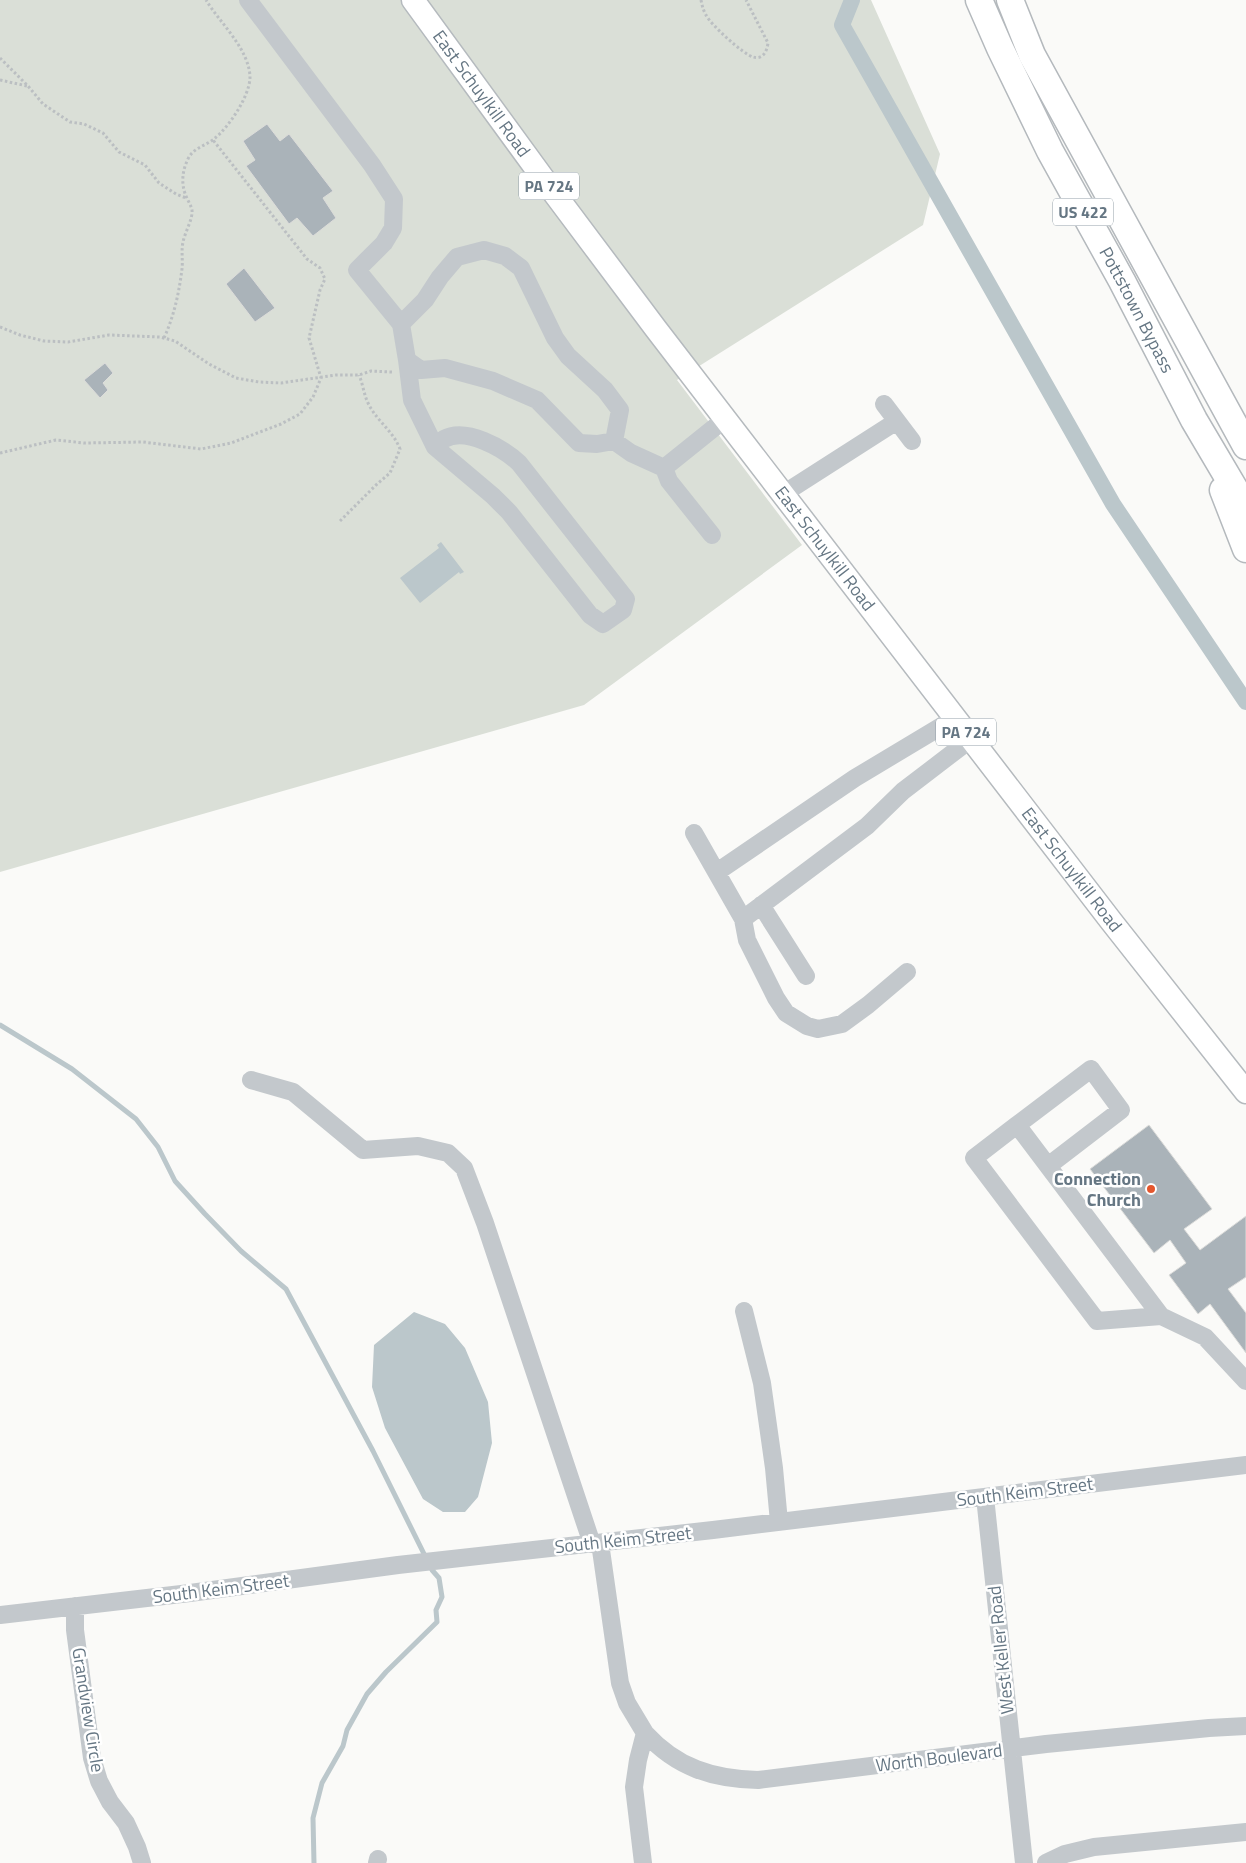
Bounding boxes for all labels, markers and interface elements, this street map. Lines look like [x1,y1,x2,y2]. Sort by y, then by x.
street label: East Schuylkill Road [426,24,537,162]
road number: PA 724 [519,172,579,200]
road number: US 422 [1053,198,1113,226]
street label: Pottstown Bypass [1093,242,1181,378]
street label: East Schuylkill Road [768,480,882,617]
road number: PA 724 [936,719,996,746]
street label: East Schuylkill Road [1015,801,1129,938]
place label: Connection Church [1054,1165,1141,1213]
marker: Connection Church [1145,1183,1157,1195]
street label: South Keim Street [955,1470,1095,1513]
street label: South Keim Street [553,1519,693,1560]
street label: South Keim Street [151,1567,291,1610]
street label: West Keller Road [980,1585,1021,1716]
street label: Grandview Circle [65,1646,112,1774]
street label: Worth Boulevard [874,1736,1004,1779]

